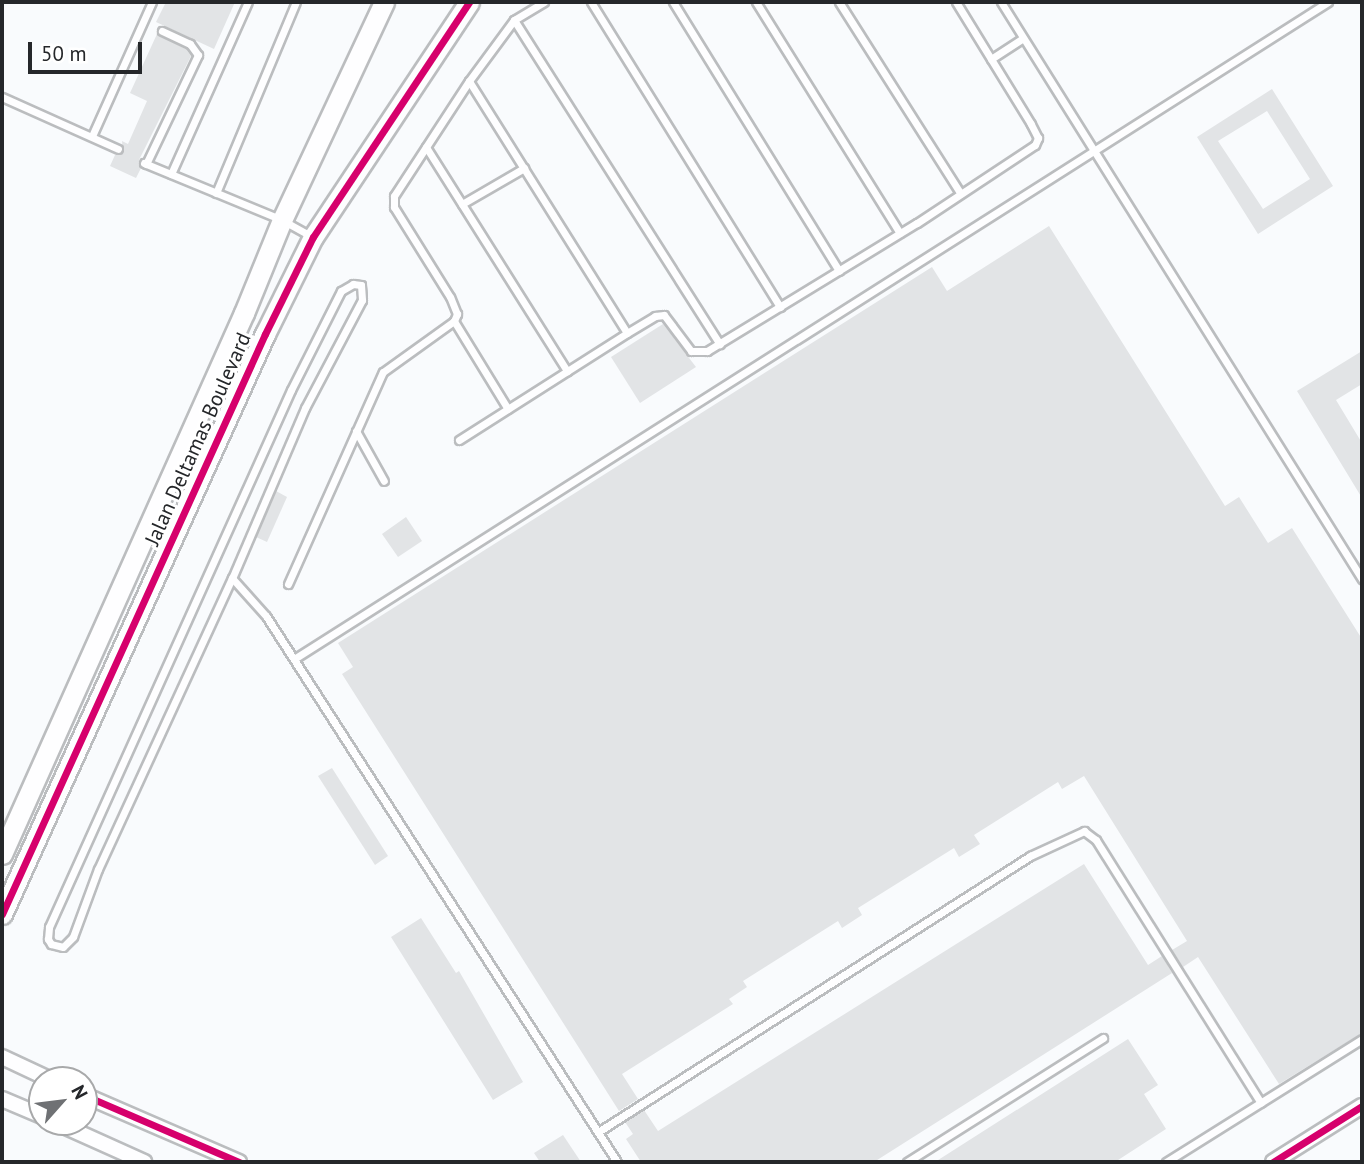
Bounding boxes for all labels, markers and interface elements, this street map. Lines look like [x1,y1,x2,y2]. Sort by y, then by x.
scale bar [32,28,145,72]
text: 50 m [41,40,87,67]
street label: Jalan Deltamas Boulevard [140,329,256,549]
north arrow [28,1066,98,1136]
text: N [66,1081,93,1103]

